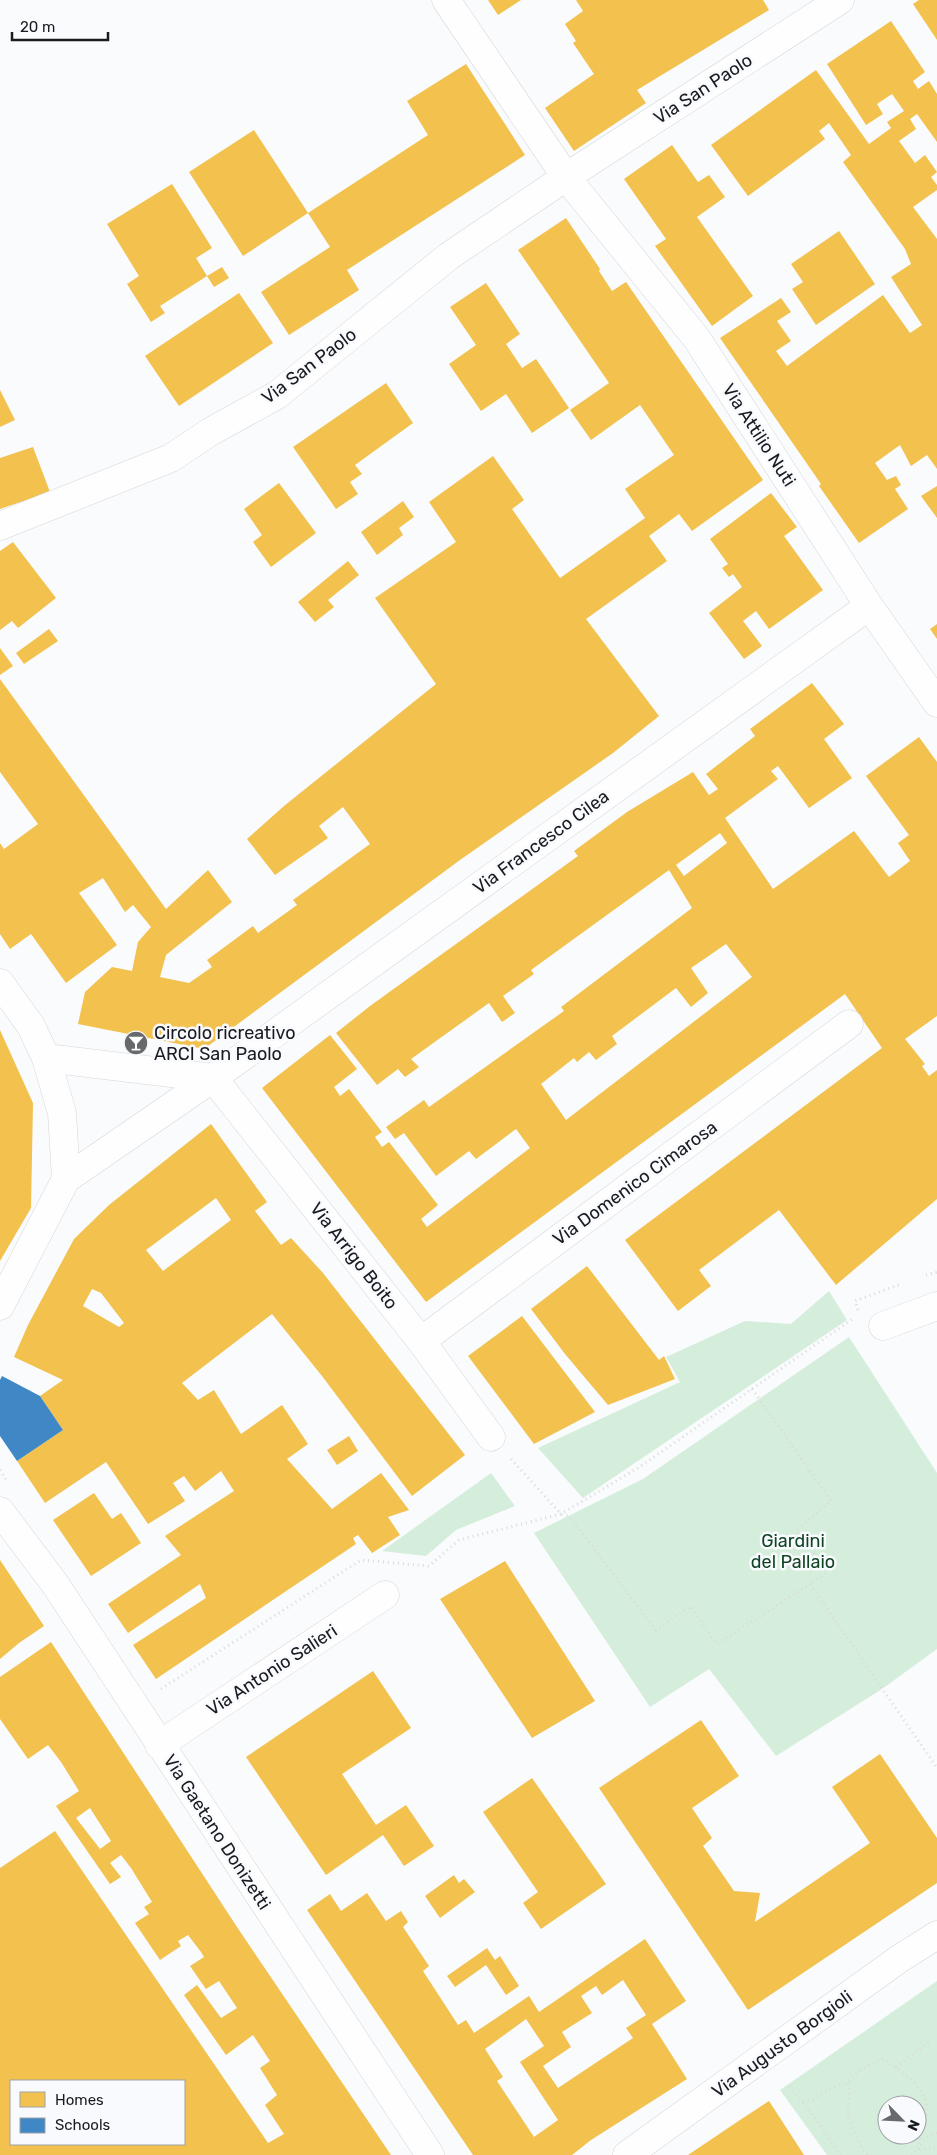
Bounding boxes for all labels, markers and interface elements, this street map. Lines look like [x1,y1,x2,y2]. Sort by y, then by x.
scale bar [12,10,109,42]
text: 20 m [20,18,55,36]
street label: Via San Paolo [650,49,756,129]
street label: Via San Paolo [257,323,361,409]
street label: Via Attilio Nuti [718,379,800,491]
street label: Via Francesco Cilea [469,785,613,899]
place label: Circolo ricreativo ARCI San Paolo [154,1022,295,1065]
bar icon: Circolo ricreativo ARCI San Paolo [123,1030,149,1056]
street label: Via Domenico Cimarosa [549,1116,721,1250]
street label: Via Arrigo Boito [305,1198,403,1314]
park label: Giardini del Pallaio [751,1530,835,1573]
street label: Via Antonio Salieri [203,1620,341,1720]
street label: Via Gaetano Donizetti [159,1750,275,1914]
street label: Via Augusto Borgioli [707,1986,857,2102]
legend [10,2080,185,2145]
text: Homes [55,2091,104,2109]
north arrow [877,2095,927,2145]
text: Schools [55,2116,111,2134]
text: N [904,2117,923,2133]

